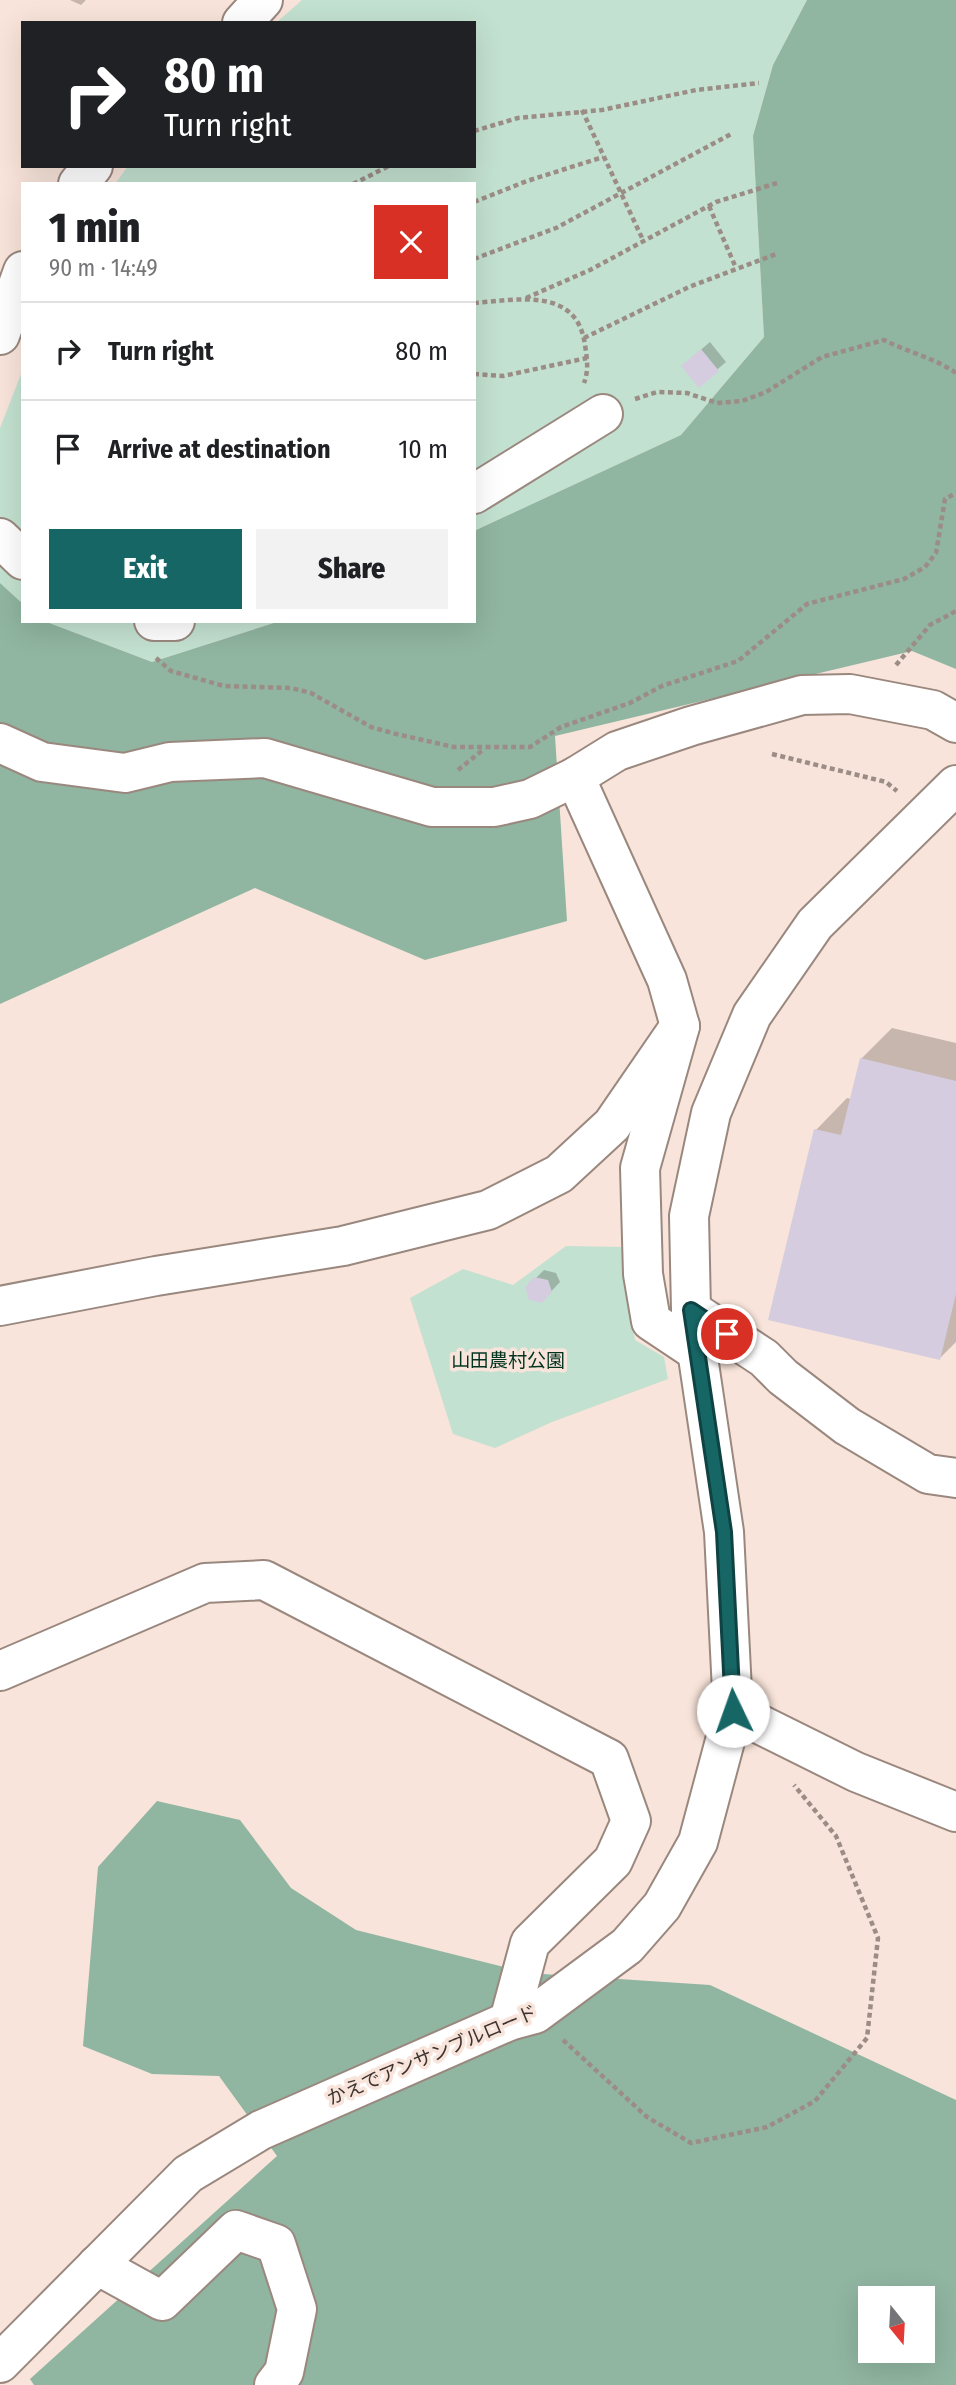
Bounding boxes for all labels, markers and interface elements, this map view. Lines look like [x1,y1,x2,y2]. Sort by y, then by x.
text: 80 m [164,46,264,105]
icon: right [49,49,140,140]
text: Turn right [164,106,291,144]
text: 1 min [49,203,140,253]
button: close [374,205,448,279]
text: 90 m · 14:49 [49,254,158,282]
icon: right [49,332,87,370]
text: Turn right [108,336,214,367]
text: 80 m [395,336,448,367]
icon: arrive [49,430,87,468]
text: Arrive at destination [108,434,331,465]
text: 10 m [398,434,448,465]
button: Exit [49,529,242,609]
button: Share [256,529,448,609]
pin [697,1304,757,1364]
icon: arrive [708,1315,746,1353]
park label: 山田農村公園 [451,1349,565,1372]
position arrow [696,1674,770,1748]
street label: かえでアンサンブルロード [323,2000,541,2110]
north arrow [858,2286,934,2362]
map controls [858,2286,935,2363]

